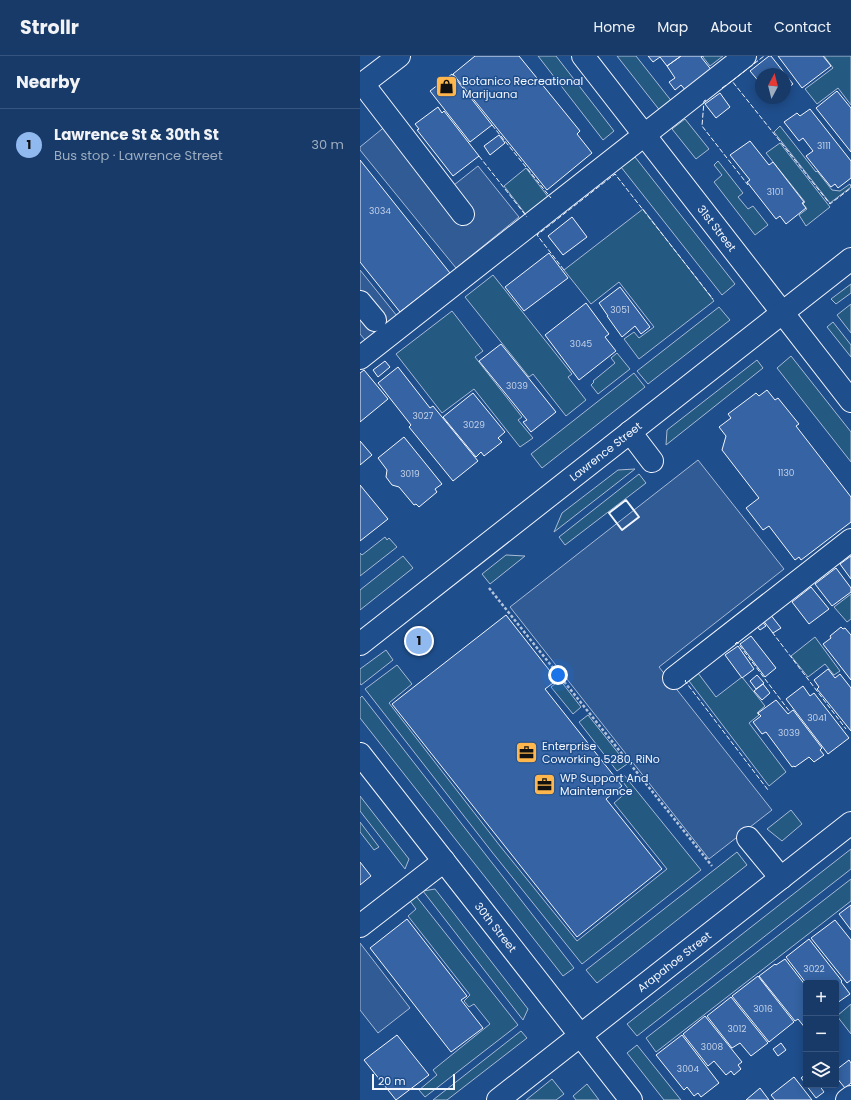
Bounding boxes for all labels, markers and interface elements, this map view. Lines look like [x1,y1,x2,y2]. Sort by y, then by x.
text: Strollr [20,14,79,41]
text: Home [593,17,635,37]
text: Map [657,17,688,37]
text: About [710,17,752,37]
text: Contact [774,17,831,37]
north arrow [755,68,791,104]
text: Nearby [16,70,80,94]
place label: Botanico Recreational Marijuana [462,73,583,102]
shop icon: Botanico Recreational Marijuana [433,74,459,100]
text: Lawrence St & 30th St [54,124,219,145]
text: 1 [27,135,31,154]
text: 30 m [311,135,344,154]
house number: 3111 [817,140,831,152]
text: Bus stop · Lawrence Street [54,146,223,165]
house number: 3101 [767,186,783,198]
street label: 31st Street [694,202,740,255]
house number: 3034 [369,205,391,217]
house number: 3051 [610,304,630,316]
house number: 3045 [570,338,592,350]
house number: 3039 [506,380,528,392]
house number: 3027 [412,410,434,422]
street label: Lawrence Street [566,418,645,485]
house number: 3029 [463,419,485,431]
house number: 1130 [778,467,795,479]
house number: 3019 [400,468,420,480]
pin: 1 [406,626,432,656]
your location [548,665,568,685]
house number: 3041 [807,712,827,724]
house number: 3039 [778,727,800,739]
place label: Enterprise Coworking 5280, RiNo [542,738,660,767]
office icon: Enterprise Coworking 5280, RiNo [513,739,539,765]
place label: WP Support And Maintenance [560,770,648,799]
office icon: WP Support And Maintenance [531,771,557,797]
street label: 30th Street [471,899,520,956]
street label: Arapahoe Street [634,928,715,996]
house number: 3022 [803,963,825,975]
map controls [803,980,839,1088]
button: + [803,980,839,1016]
house number: 3016 [753,1003,773,1015]
button: − [803,1016,839,1052]
house number: 3012 [727,1023,747,1035]
house number: 3008 [701,1041,723,1053]
button: layers [803,1052,839,1088]
house number: 3004 [677,1063,699,1075]
scale bar [372,1072,455,1091]
text: 20 m [378,1073,406,1089]

